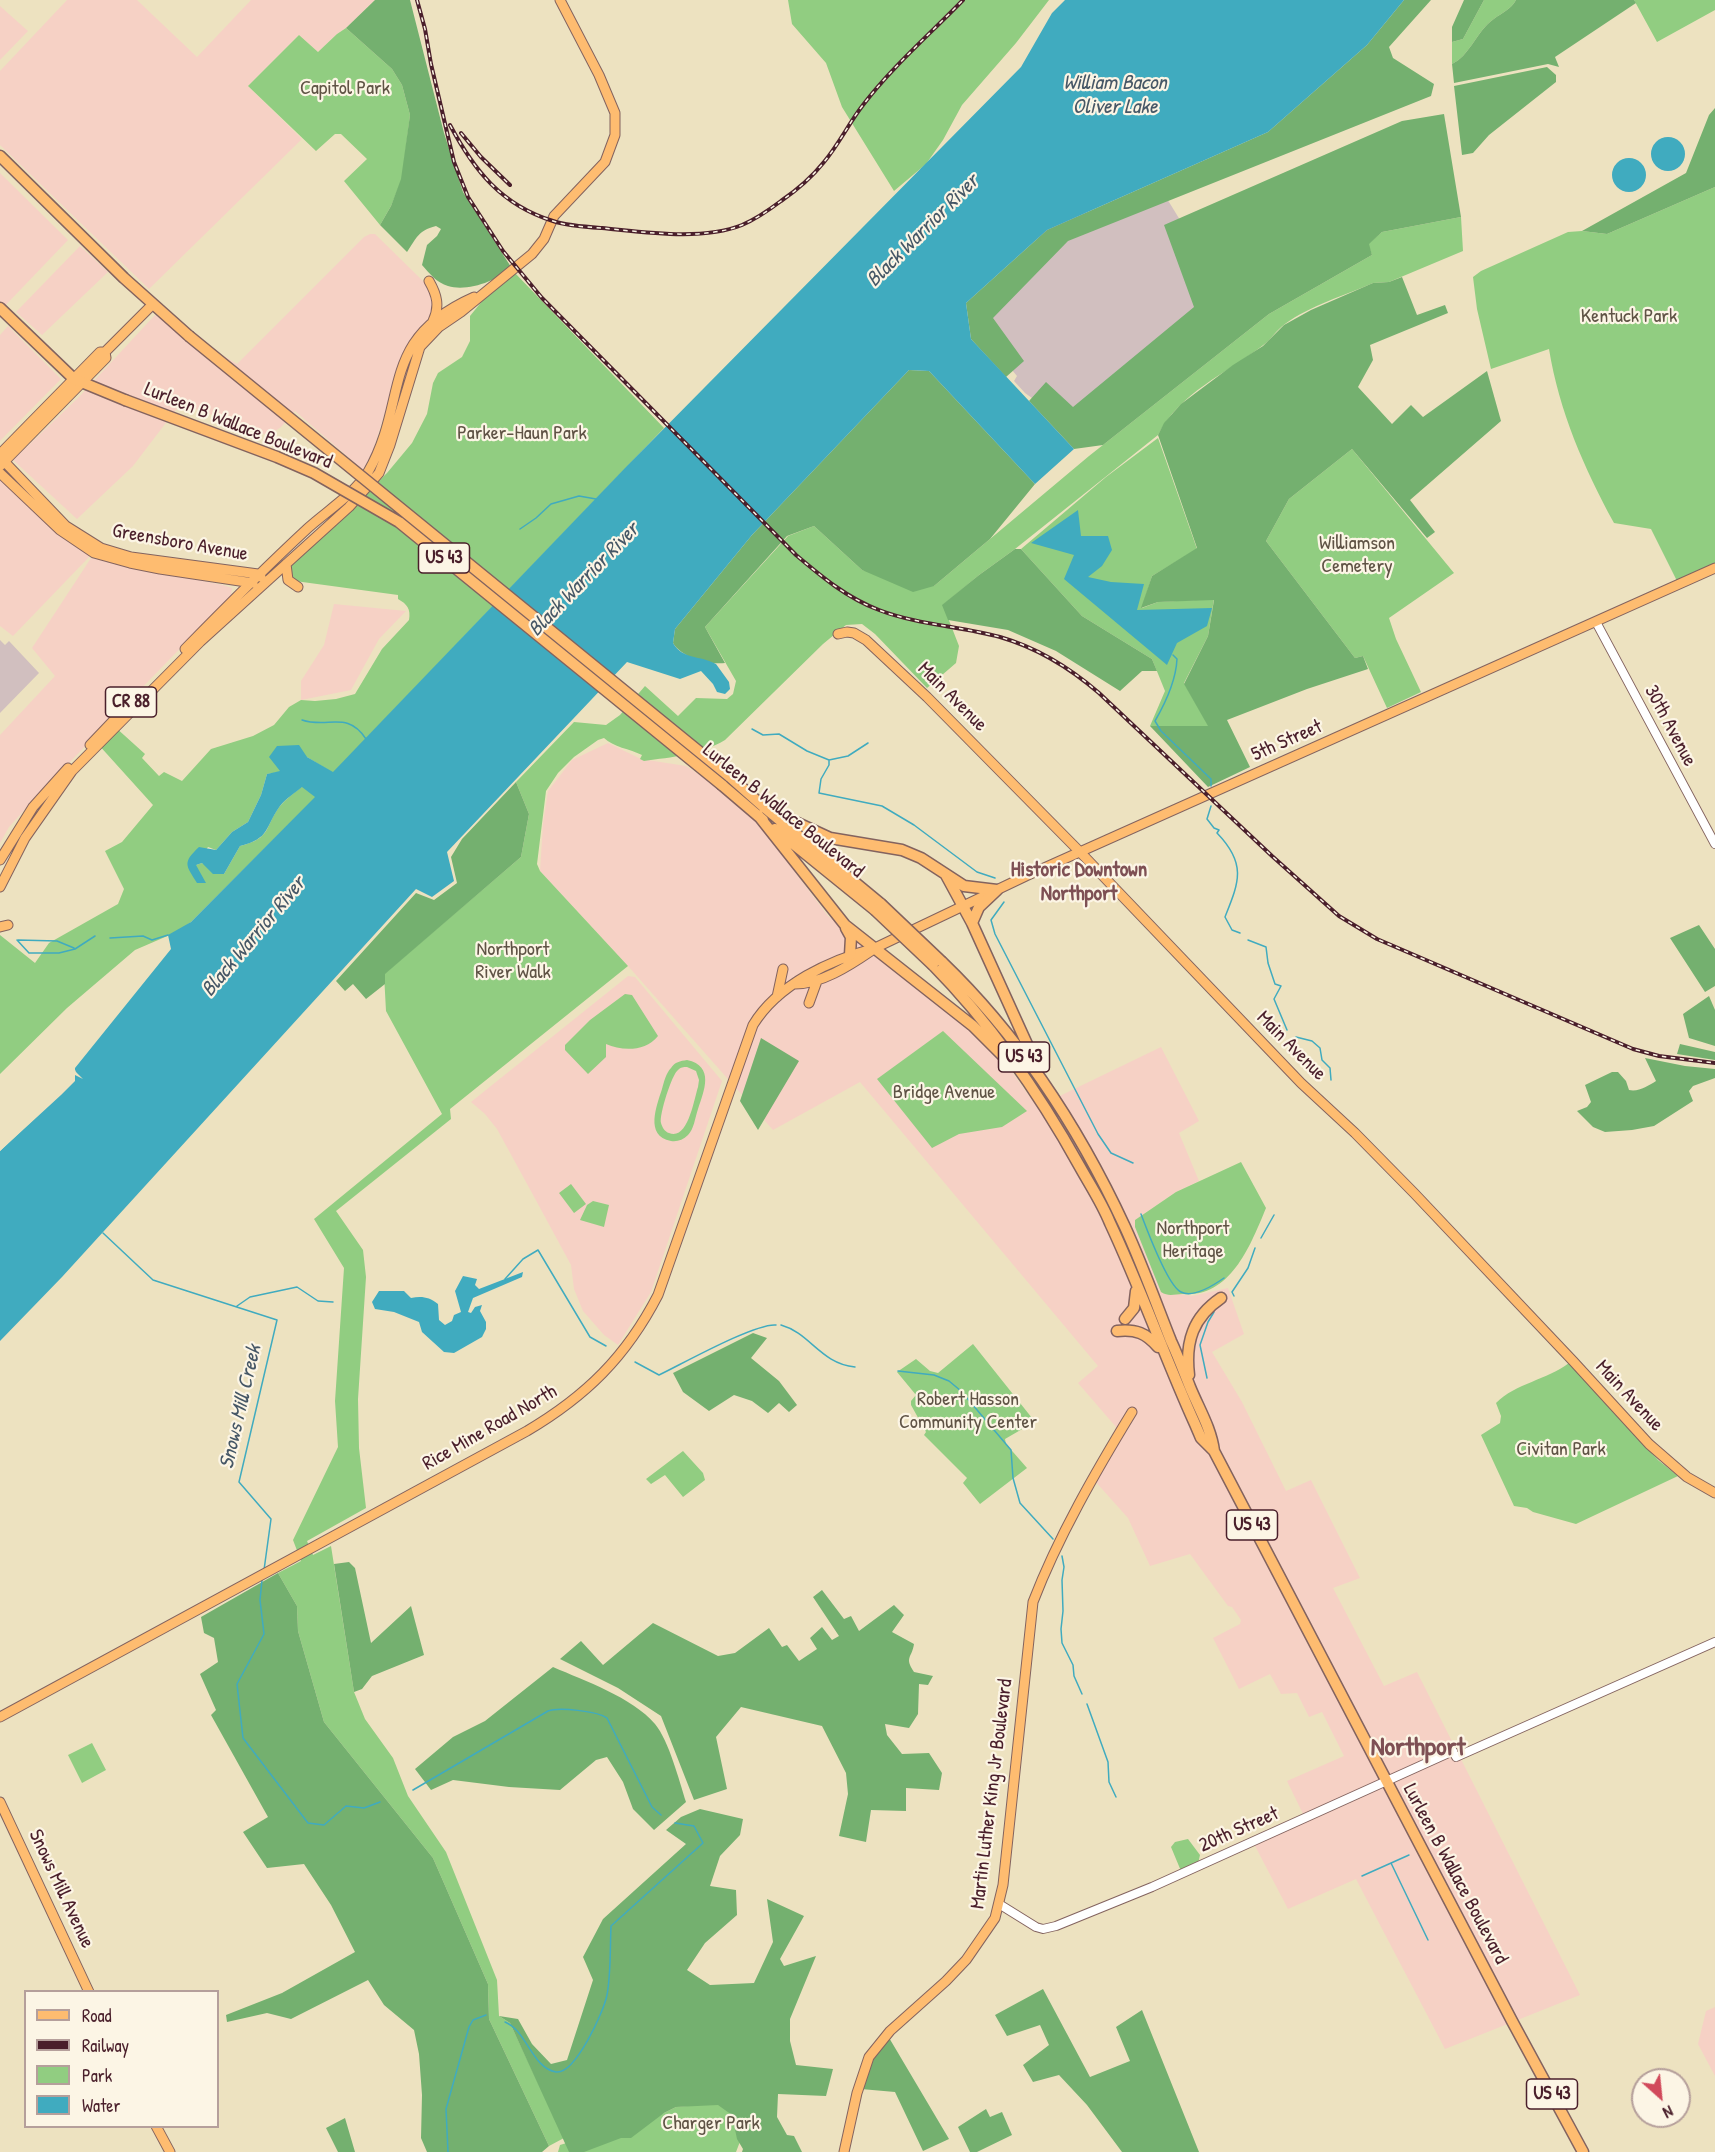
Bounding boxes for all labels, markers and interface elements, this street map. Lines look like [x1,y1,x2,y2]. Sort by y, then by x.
water label: William Bacon Oliver Lake [1063,70,1167,120]
park label: Capitol Park [300,77,390,101]
water label: Black Warrior River [862,170,984,292]
park label: Kentuck Park [1581,305,1677,329]
street label: Lurleen B Wallace Boulevard [141,377,335,475]
park label: Parker-Haun Park [457,422,587,446]
water label: Black Warrior River [523,518,645,642]
street label: Greensboro Avenue [110,519,250,567]
park label: Williamson Cemetery [1319,532,1395,579]
road number: US 43 [418,543,470,573]
street label: Main Avenue [912,657,992,737]
street label: 30th Avenue [1639,681,1701,771]
road number: CR 88 [106,687,156,717]
street label: 5th Street [1248,715,1326,767]
street label: Lurleen B Wallace Boulevard [698,739,868,883]
district label: Historic Downtown Northport [1011,857,1147,907]
water label: Black Warrior River [197,872,311,1002]
park label: Northport River Walk [475,938,551,985]
street label: Main Avenue [1251,1006,1331,1086]
road number: US 43 [998,1042,1050,1072]
park label: Bridge Avenue [893,1081,995,1105]
park label: Northport Heritage [1157,1217,1229,1264]
water label: Snows Mill Creek [215,1343,267,1471]
street label: Main Avenue [1590,1355,1668,1437]
street label: Rice Mine Road North [419,1380,561,1476]
park label: Robert Hasson Community Center [899,1388,1037,1435]
park label: Civitan Park [1516,1438,1606,1462]
road number: US 43 [1226,1510,1278,1540]
street label: Martin Luther King Jr Boulevard [966,1678,1018,1910]
district label: Northport [1371,1732,1465,1764]
street label: Lurleen B Wallace Boulevard [1397,1780,1513,1968]
street label: 20th Street [1195,1802,1283,1858]
street label: Snows Mill Avenue [23,1826,99,1952]
legend [24,1990,219,2128]
text: Road [82,2003,112,2028]
text: Railway [82,2033,129,2058]
text: Park [82,2063,112,2088]
north arrow [1631,2068,1691,2128]
road number: US 43 [1526,2079,1578,2109]
text: Water [82,2093,120,2118]
text: N [1659,2101,1677,2124]
park label: Charger Park [662,2112,760,2136]

